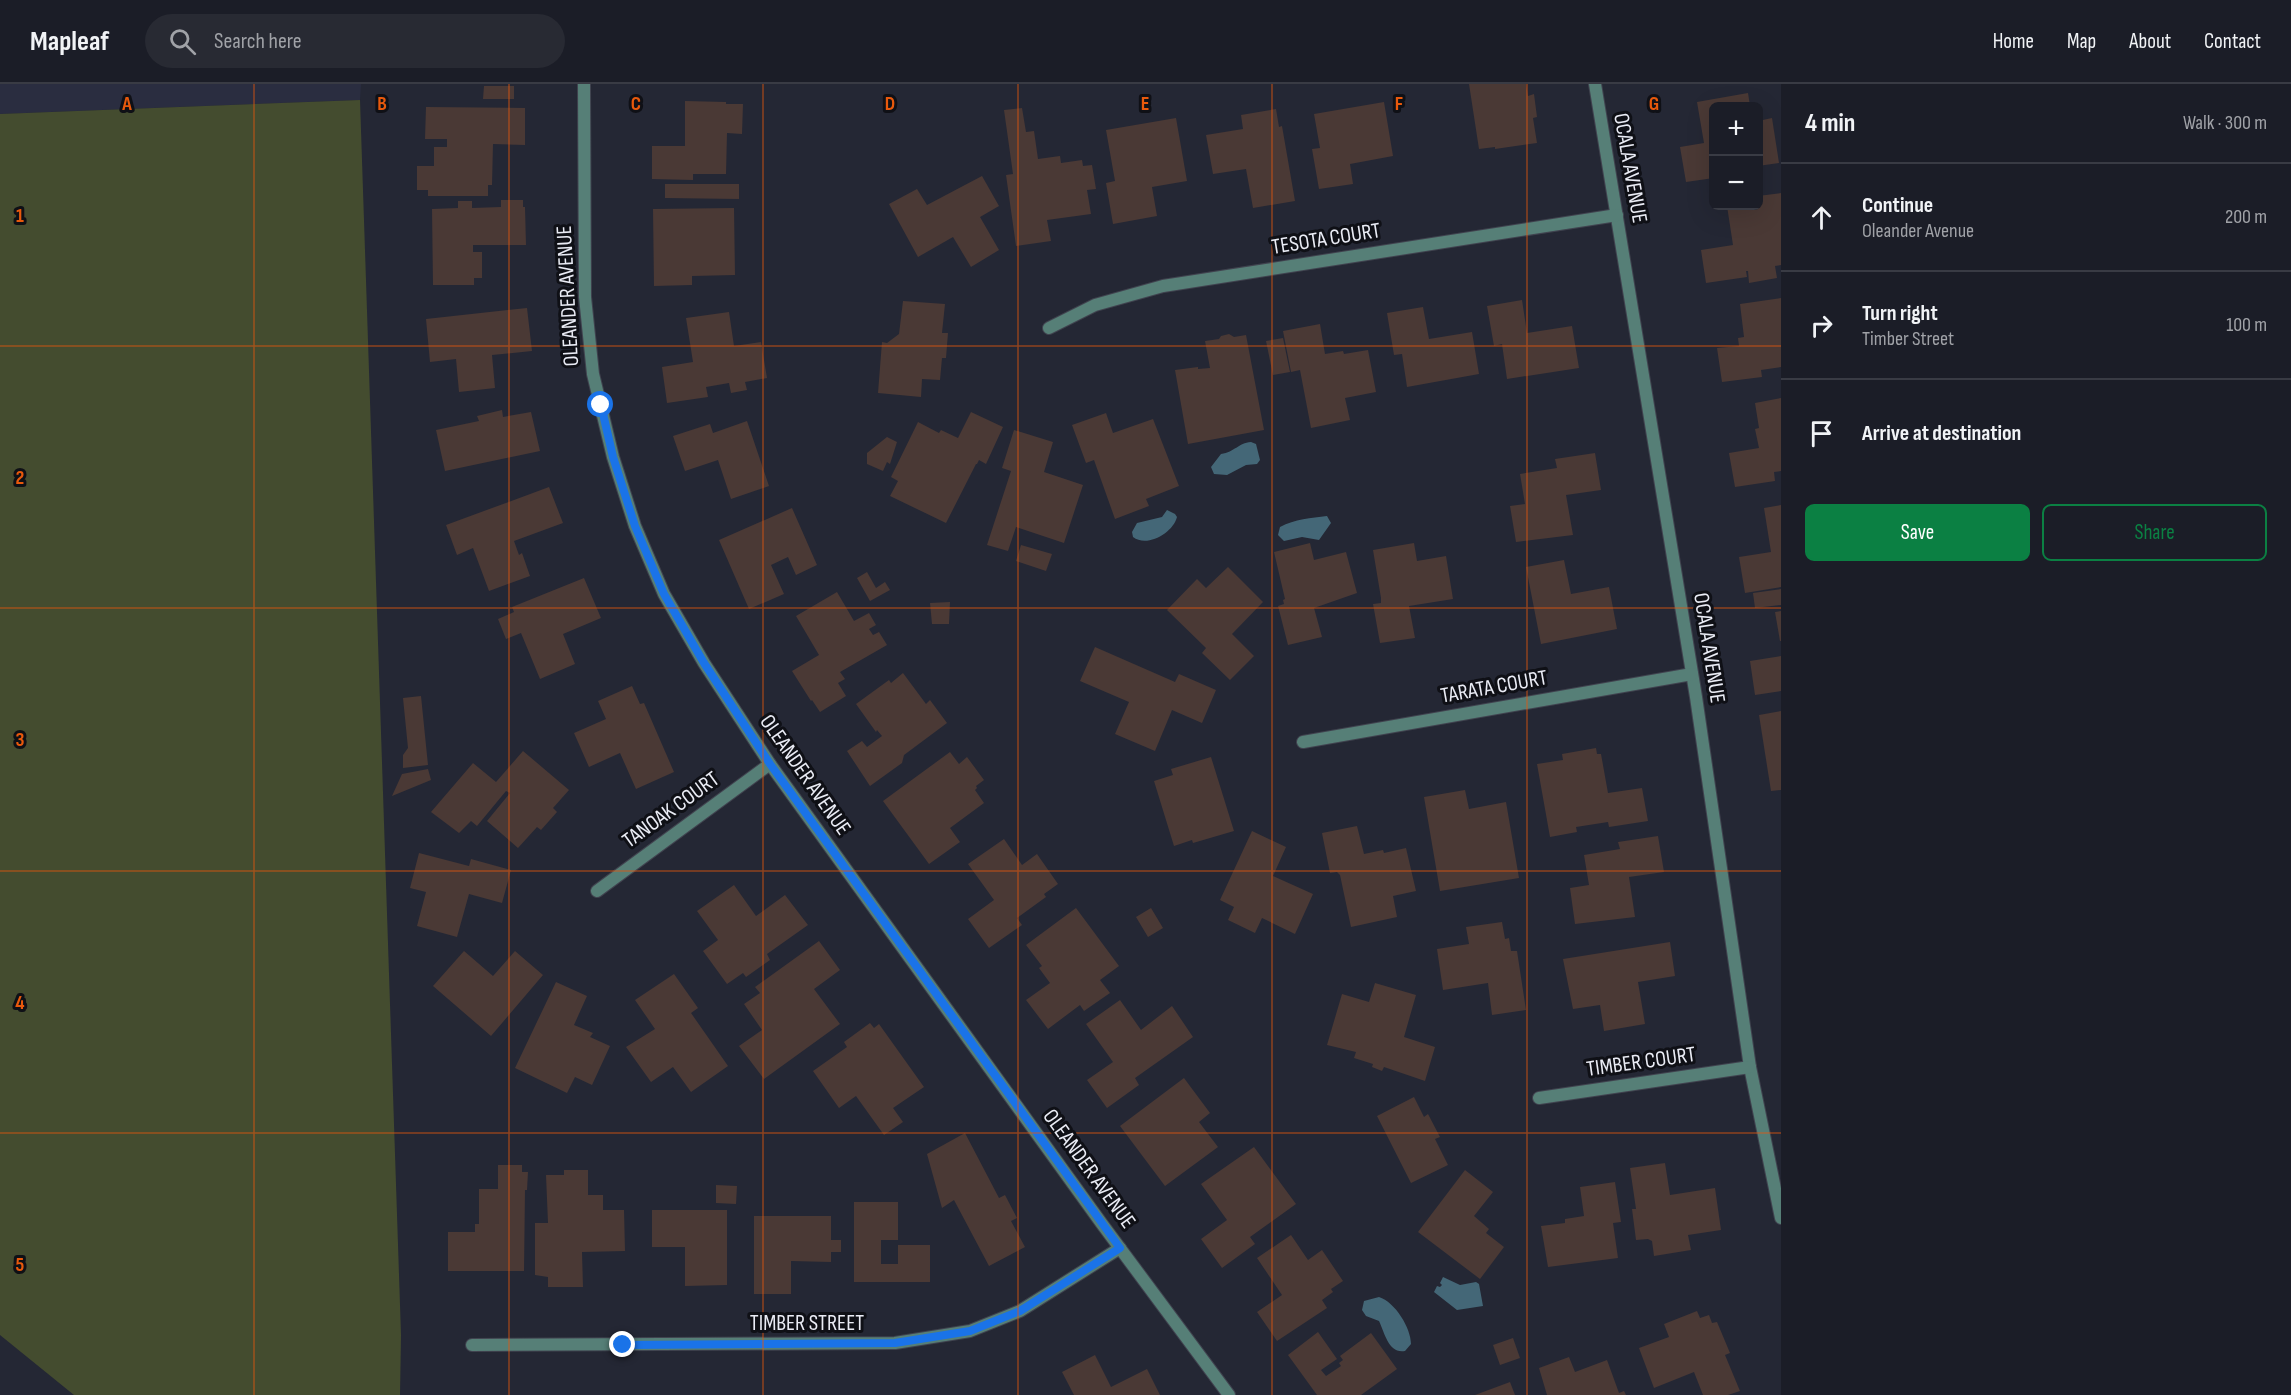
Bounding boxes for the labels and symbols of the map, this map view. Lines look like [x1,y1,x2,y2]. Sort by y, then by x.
text: A [121,92,132,116]
text: B [377,92,387,116]
text: C [631,92,641,116]
text: D [885,92,895,116]
text: E [1141,92,1149,116]
text: F [1395,92,1403,116]
text: G [1649,92,1659,116]
street label: OCALA AVENUE [1607,111,1653,225]
text: 1 [16,204,24,228]
street label: TESOTA COURT [1270,217,1382,261]
street label: OLEANDER AVENUE [551,225,585,367]
route start [587,391,613,417]
text: 2 [16,466,24,490]
street label: OCALA AVENUE [1687,591,1731,705]
street label: TARATA COURT [1438,664,1550,710]
street label: OLEANDER AVENUE [754,710,856,840]
text: 3 [16,728,25,752]
street label: TANOAK COURT [617,766,725,854]
text: 4 [15,991,25,1015]
street label: TIMBER COURT [1585,1041,1697,1083]
street label: OLEANDER AVENUE [1037,1104,1141,1234]
text: 5 [16,1253,25,1277]
street label: TIMBER STREET [750,1310,864,1337]
route end [609,1331,635,1357]

